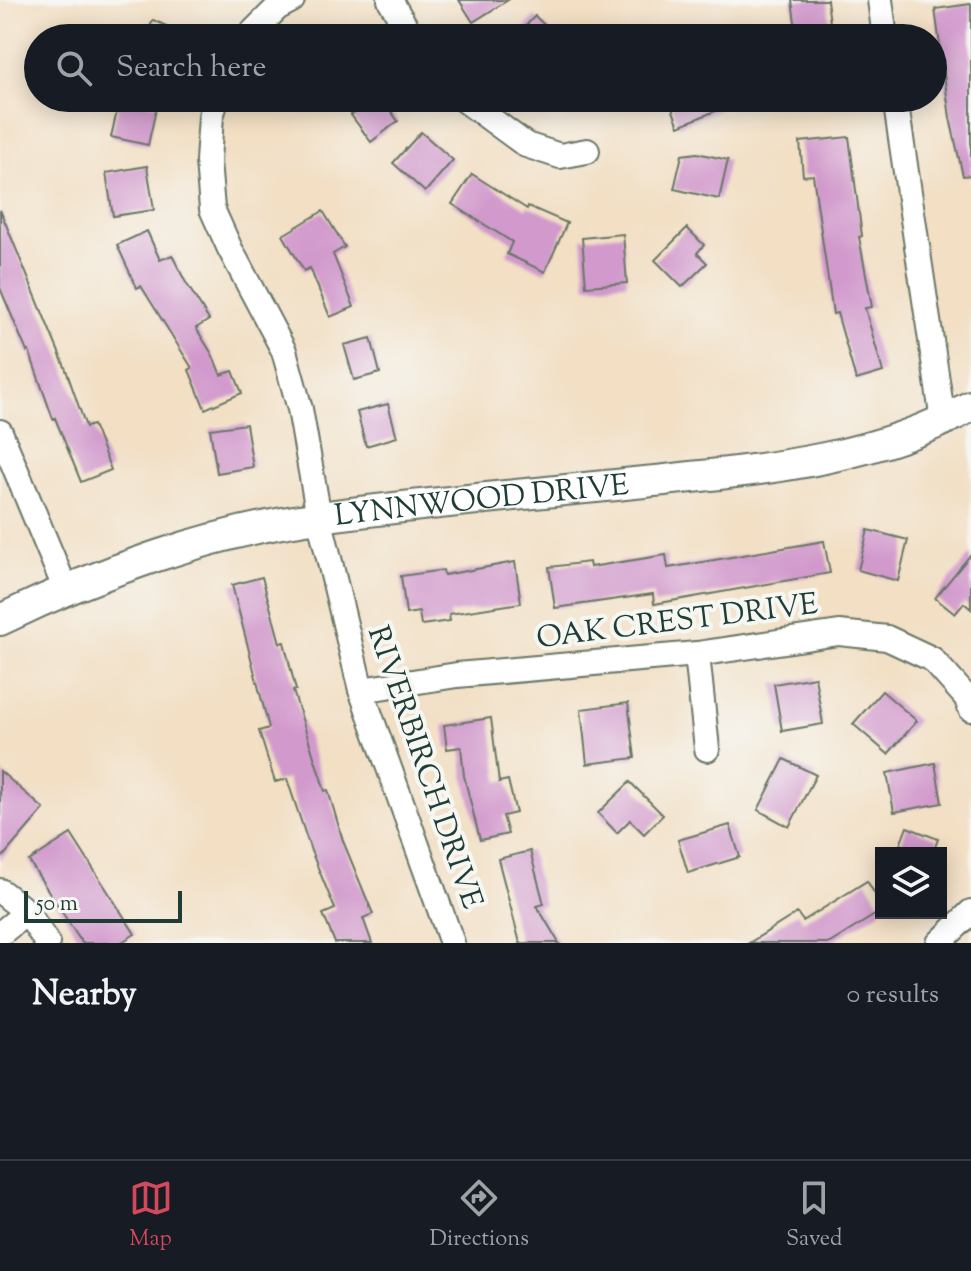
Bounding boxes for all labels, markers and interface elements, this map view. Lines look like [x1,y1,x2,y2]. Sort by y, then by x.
search box [24,24,947,112]
icon: search [52,46,96,90]
text: Search here [116,47,266,90]
street label: LYNNWOOD DRIVE [332,465,631,539]
street label: OAK CREST DRIVE [534,584,821,661]
street label: RIVERBIRCH DRIVE [355,621,492,915]
map controls [875,847,947,919]
button: layers [875,847,947,919]
scale bar [24,887,182,923]
text: 50 m [36,889,78,921]
text: Nearby [32,971,137,1020]
text: 0 results [847,977,939,1014]
tab: Map [129,1176,173,1256]
tab: Directions [430,1176,529,1256]
tab: Saved [786,1176,842,1256]

